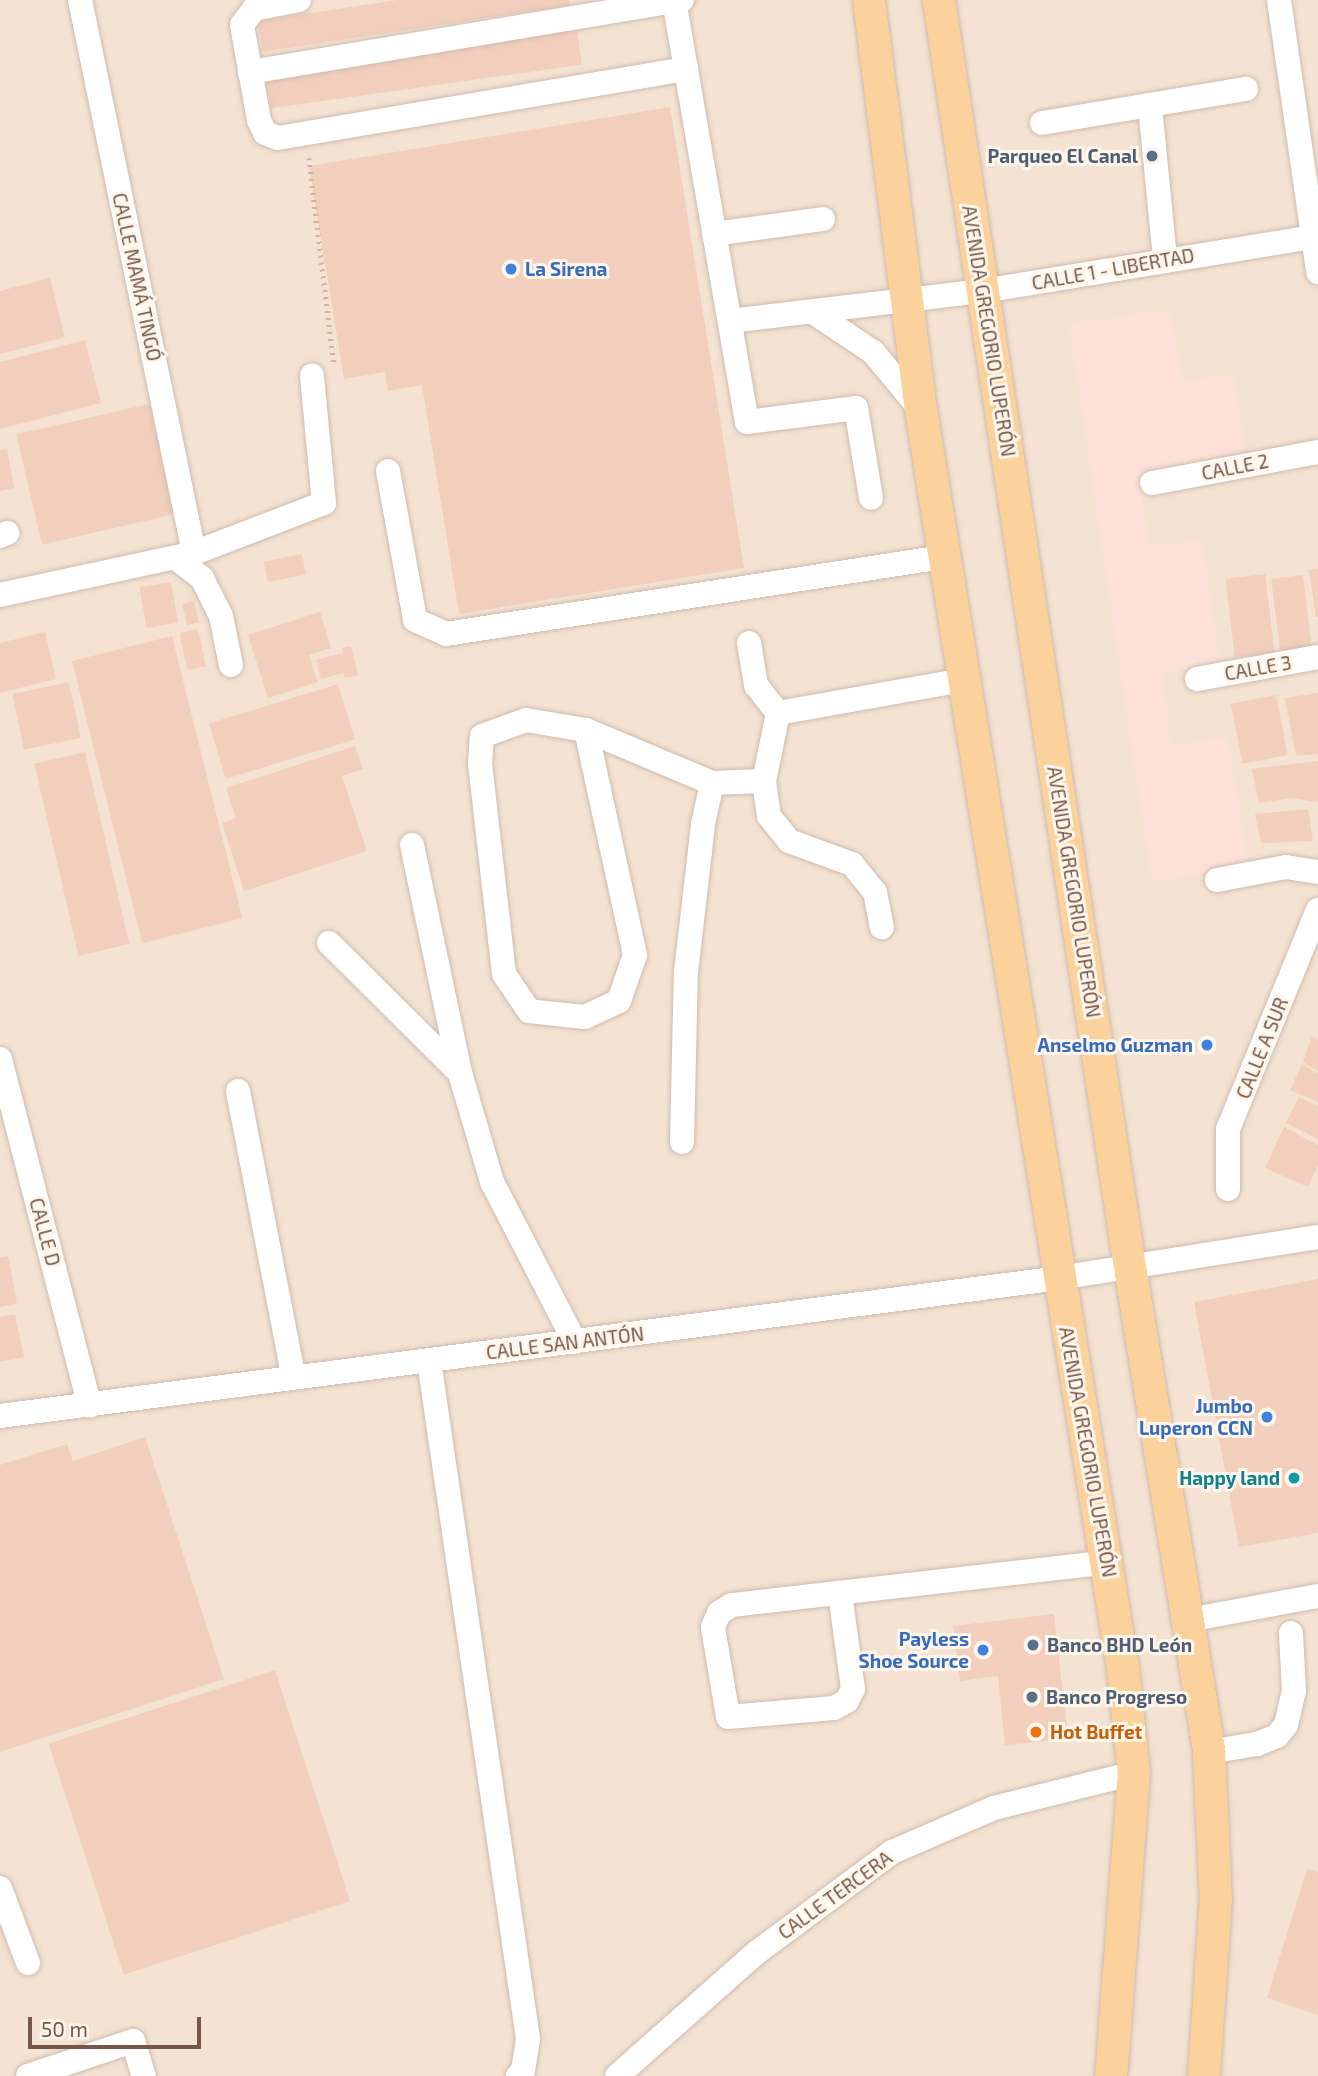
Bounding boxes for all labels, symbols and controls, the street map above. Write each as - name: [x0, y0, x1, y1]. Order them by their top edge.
- place label: Parqueo El Canal: [987, 145, 1138, 167]
- marker: Parqueo El Canal: [1144, 148, 1160, 164]
- street label: CALLE MAMÁ TINGÓ: [108, 190, 166, 364]
- street label: AVENIDA GREGORIO LUPERÓN: [958, 203, 1020, 459]
- street label: CALLE 1 - LIBERTAD: [1030, 243, 1196, 295]
- place label: La Sirena: [525, 258, 607, 280]
- marker: La Sirena: [503, 261, 519, 277]
- street label: CALLE 2: [1200, 449, 1270, 485]
- street label: CALLE 3: [1223, 651, 1293, 685]
- street label: AVENIDA GREGORIO LUPERÓN: [1043, 764, 1105, 1020]
- street label: CALLE A SUR: [1231, 994, 1293, 1102]
- place label: Anselmo Guzman: [1038, 1034, 1193, 1056]
- marker: Anselmo Guzman: [1199, 1037, 1215, 1053]
- street label: CALLE D: [25, 1195, 65, 1269]
- street label: CALLE SAN ANTÓN: [485, 1322, 645, 1364]
- street label: AVENIDA GREGORIO LUPERÓN: [1055, 1325, 1121, 1579]
- place label: Jumbo Luperon CCN: [1139, 1395, 1253, 1439]
- marker: Jumbo Luperon CCN: [1259, 1409, 1275, 1425]
- place label: Happy land: [1179, 1467, 1280, 1489]
- marker: Happy land: [1286, 1470, 1302, 1486]
- place label: Payless Shoe Source: [859, 1628, 969, 1672]
- place label: Banco BHD León: [1047, 1634, 1192, 1656]
- marker: Banco BHD León: [1025, 1637, 1041, 1653]
- marker: Payless Shoe Source: [975, 1642, 991, 1658]
- place label: Banco Progreso: [1046, 1686, 1187, 1708]
- marker: Banco Progreso: [1024, 1689, 1040, 1705]
- place label: Hot Buffet: [1050, 1721, 1142, 1743]
- marker: Hot Buffet: [1028, 1724, 1044, 1740]
- street label: CALLE TERCERA: [773, 1846, 897, 1944]
- scale bar: [32, 2002, 205, 2046]
- text: 50 m: [41, 2016, 88, 2041]

